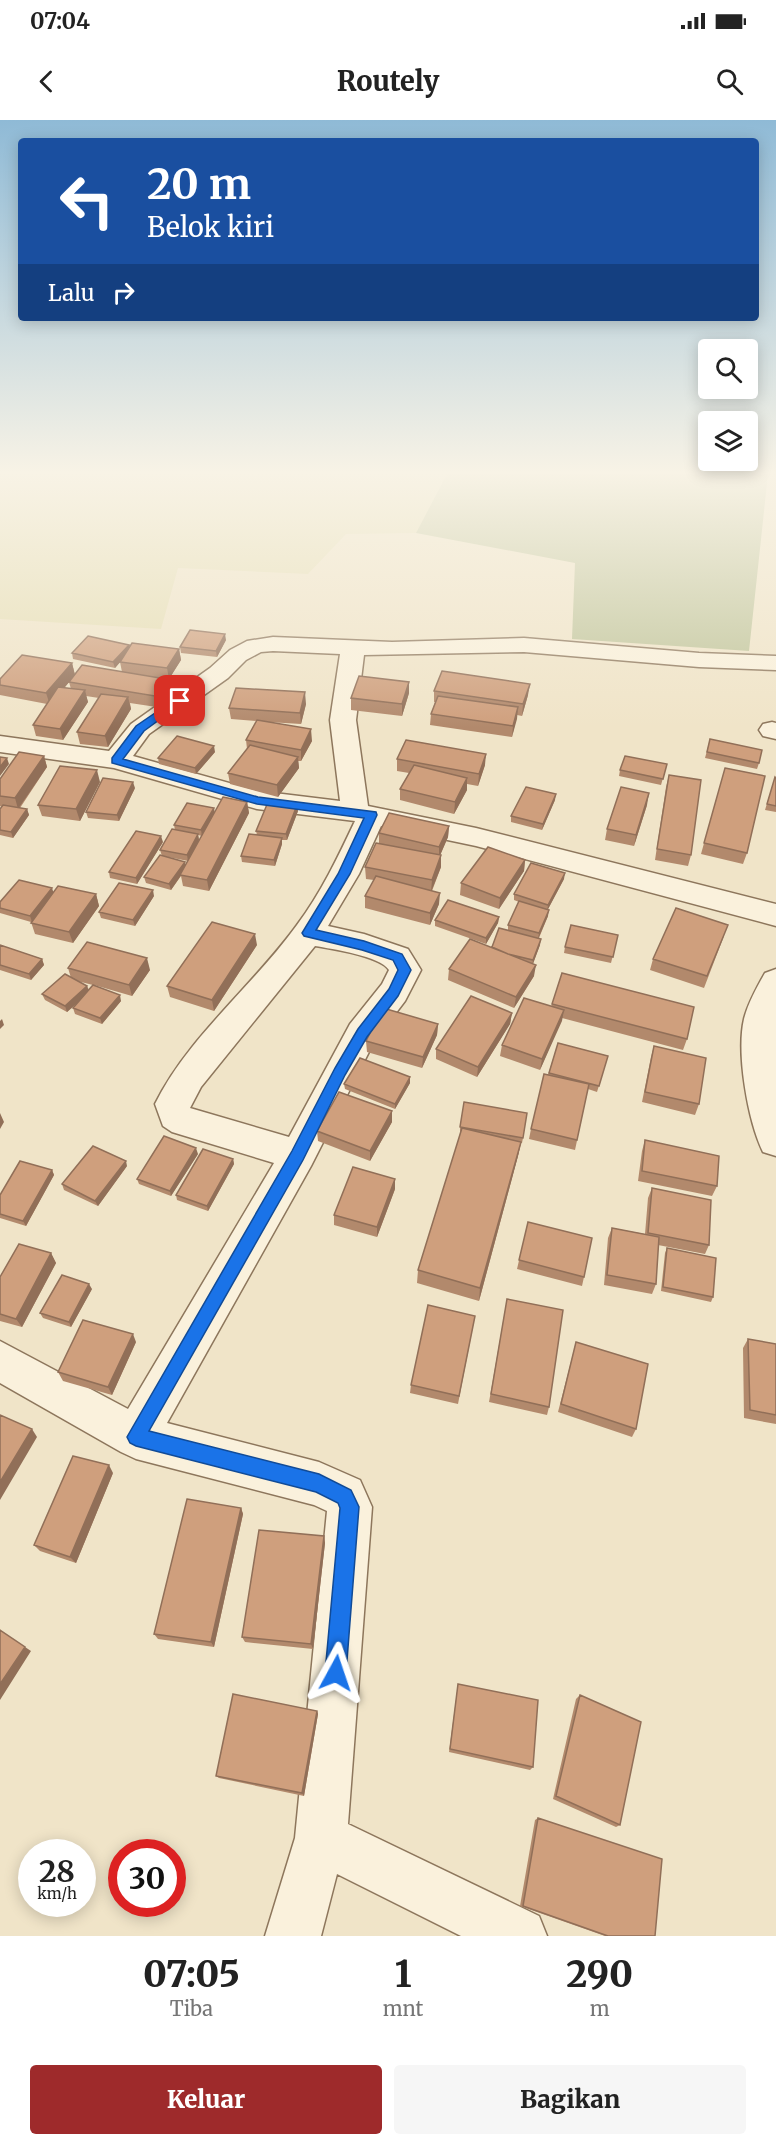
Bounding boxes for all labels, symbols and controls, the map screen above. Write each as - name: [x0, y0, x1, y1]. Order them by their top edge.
- text: 07:04: [30, 7, 90, 35]
- text: Routely: [337, 64, 439, 98]
- icon: back: [30, 65, 63, 98]
- icon: search: [713, 65, 746, 98]
- text: 20 m: [147, 158, 251, 210]
- icon: left: [48, 162, 126, 240]
- text: Belok kiri: [147, 210, 274, 244]
- icon: right: [107, 276, 140, 309]
- text: Lalu: [48, 279, 95, 307]
- map controls: [698, 339, 758, 471]
- button: search: [698, 339, 758, 399]
- button: layers: [698, 411, 758, 471]
- pin: [154, 675, 205, 726]
- icon: arrive: [163, 684, 196, 717]
- position arrow: [304, 1641, 368, 1705]
- speed limit sign: 30: [108, 1839, 186, 1917]
- text: 28: [39, 1852, 75, 1890]
- text: km/h: [37, 1884, 77, 1903]
- text: 07:05: [143, 1952, 240, 1997]
- text: 1: [395, 1952, 411, 1997]
- text: 290: [566, 1952, 633, 1997]
- text: Tiba: [170, 1996, 213, 2021]
- text: mnt: [383, 1996, 423, 2021]
- text: m: [590, 1996, 610, 2021]
- button: Keluar: [30, 2065, 382, 2134]
- button: Bagikan: [394, 2065, 746, 2134]

